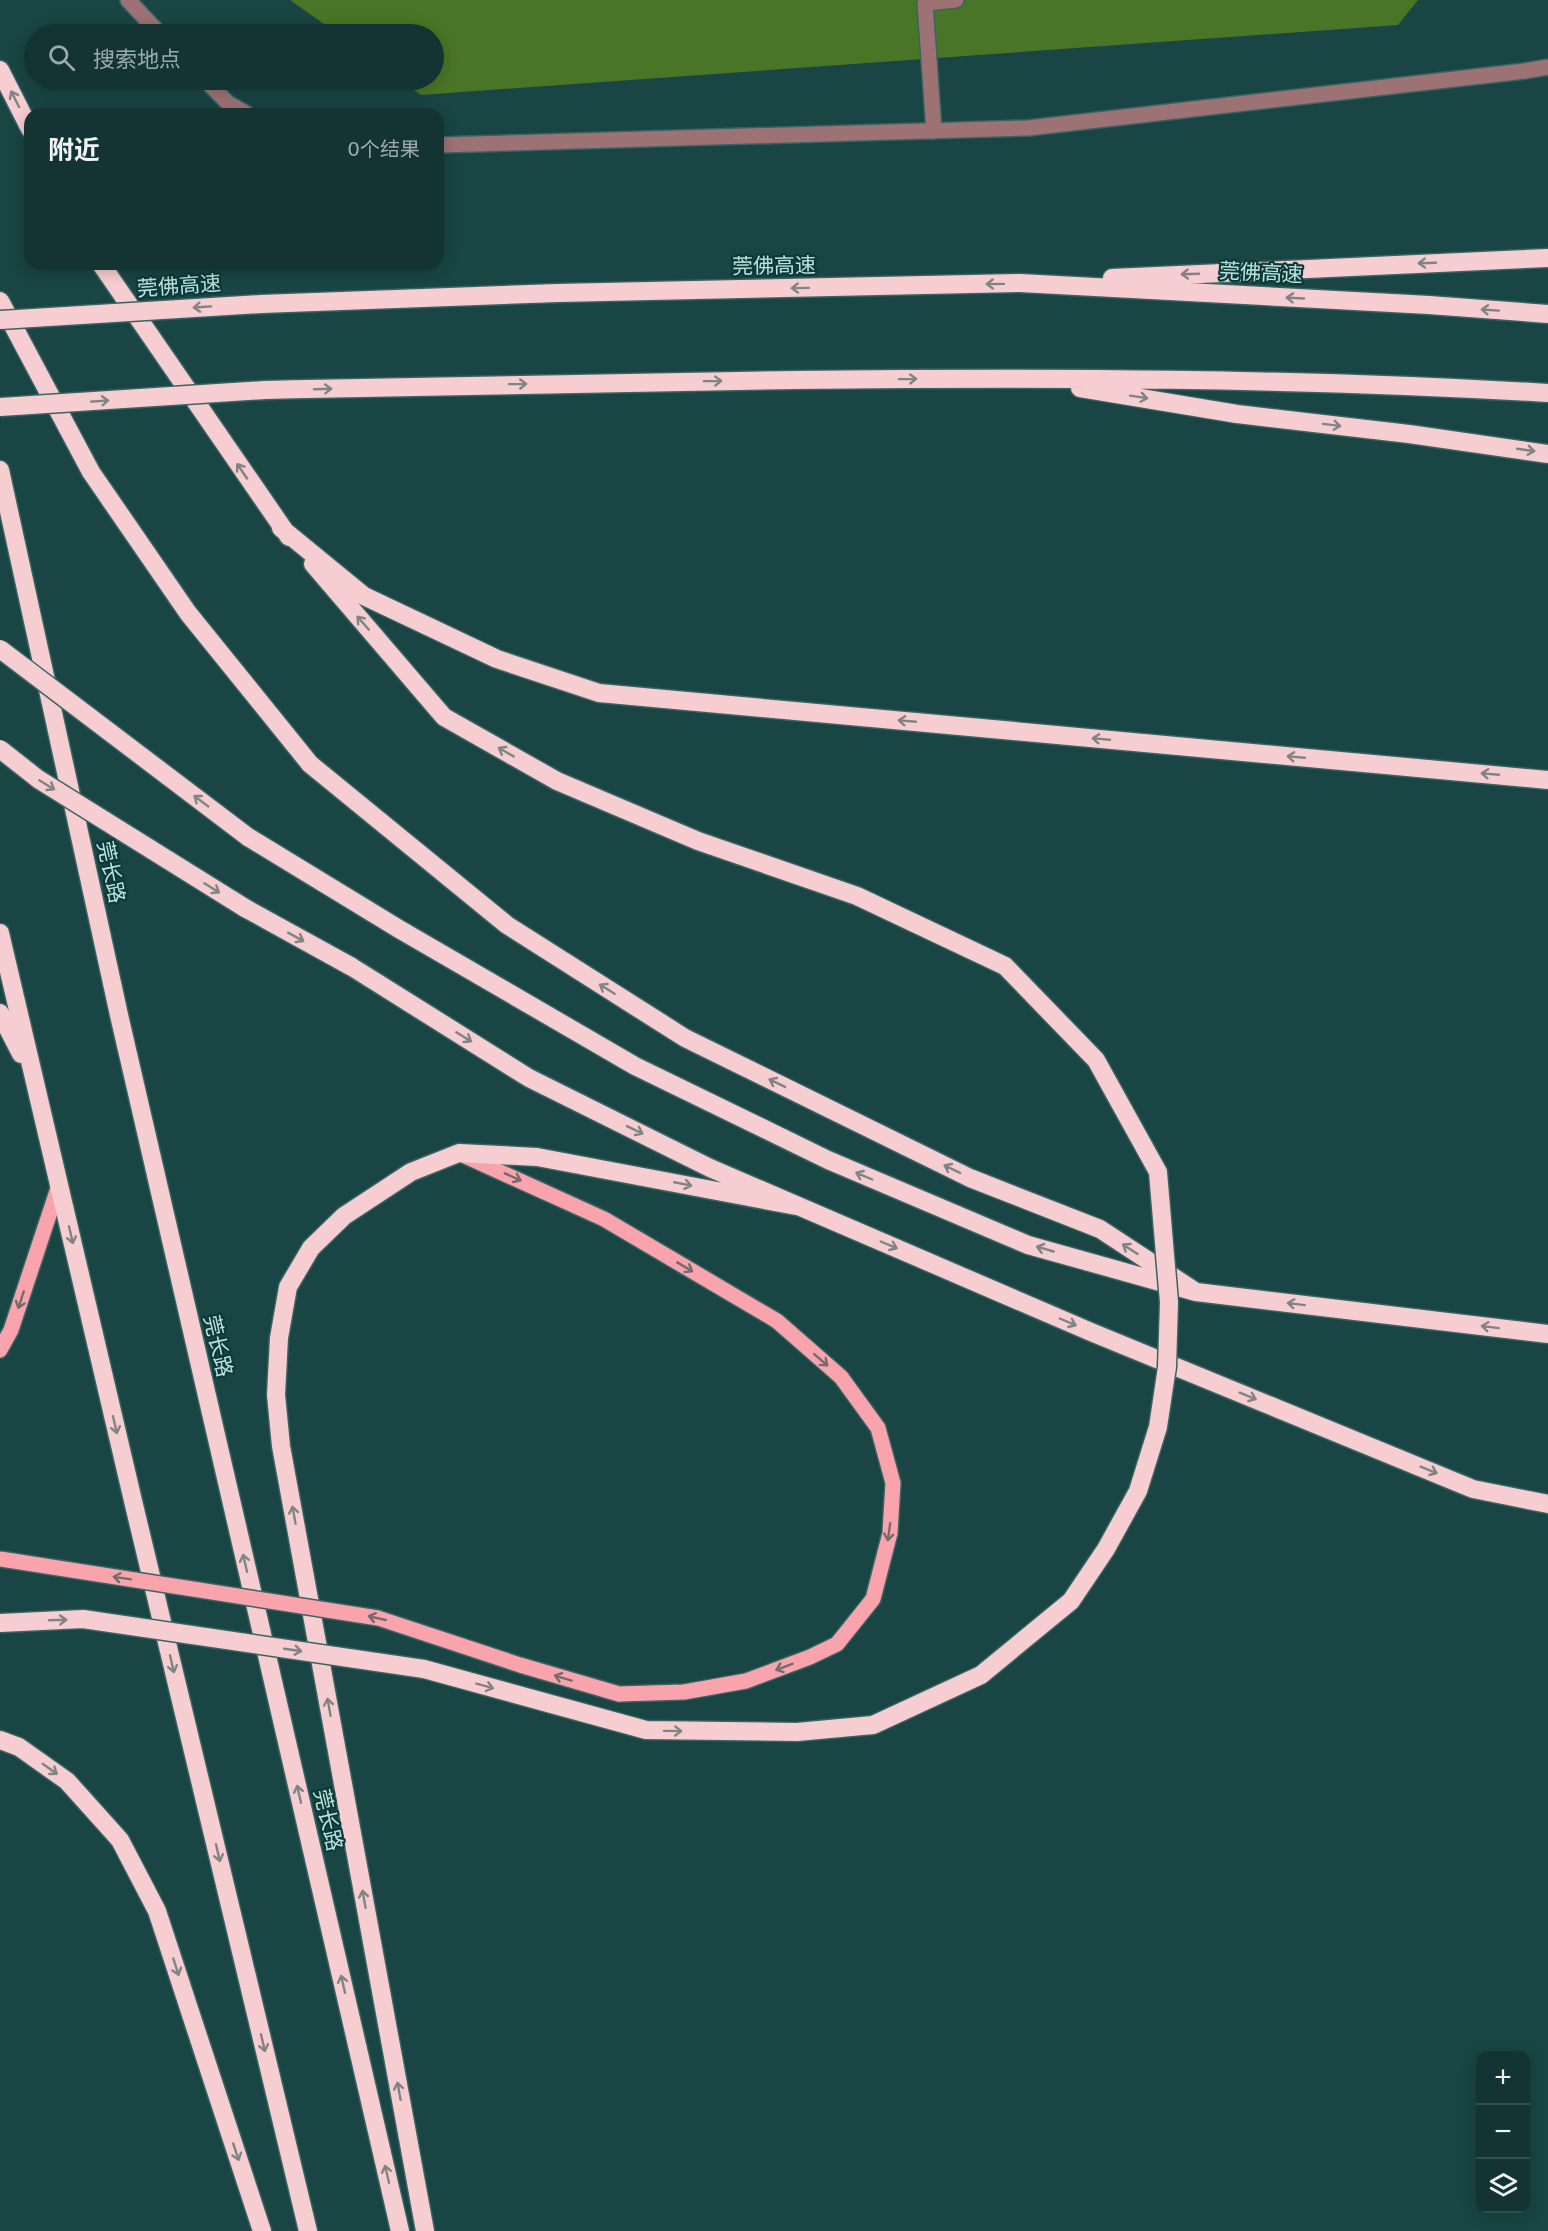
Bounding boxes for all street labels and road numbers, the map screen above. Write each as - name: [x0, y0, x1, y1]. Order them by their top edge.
- street label: 莞佛高速: [732, 253, 816, 279]
- street label: 莞佛高速: [1218, 259, 1304, 287]
- street label: 莞佛高速: [136, 271, 222, 301]
- street label: 莞长路: [93, 839, 129, 905]
- street label: 莞长路: [199, 1313, 237, 1379]
- street label: 莞长路: [309, 1787, 347, 1853]

